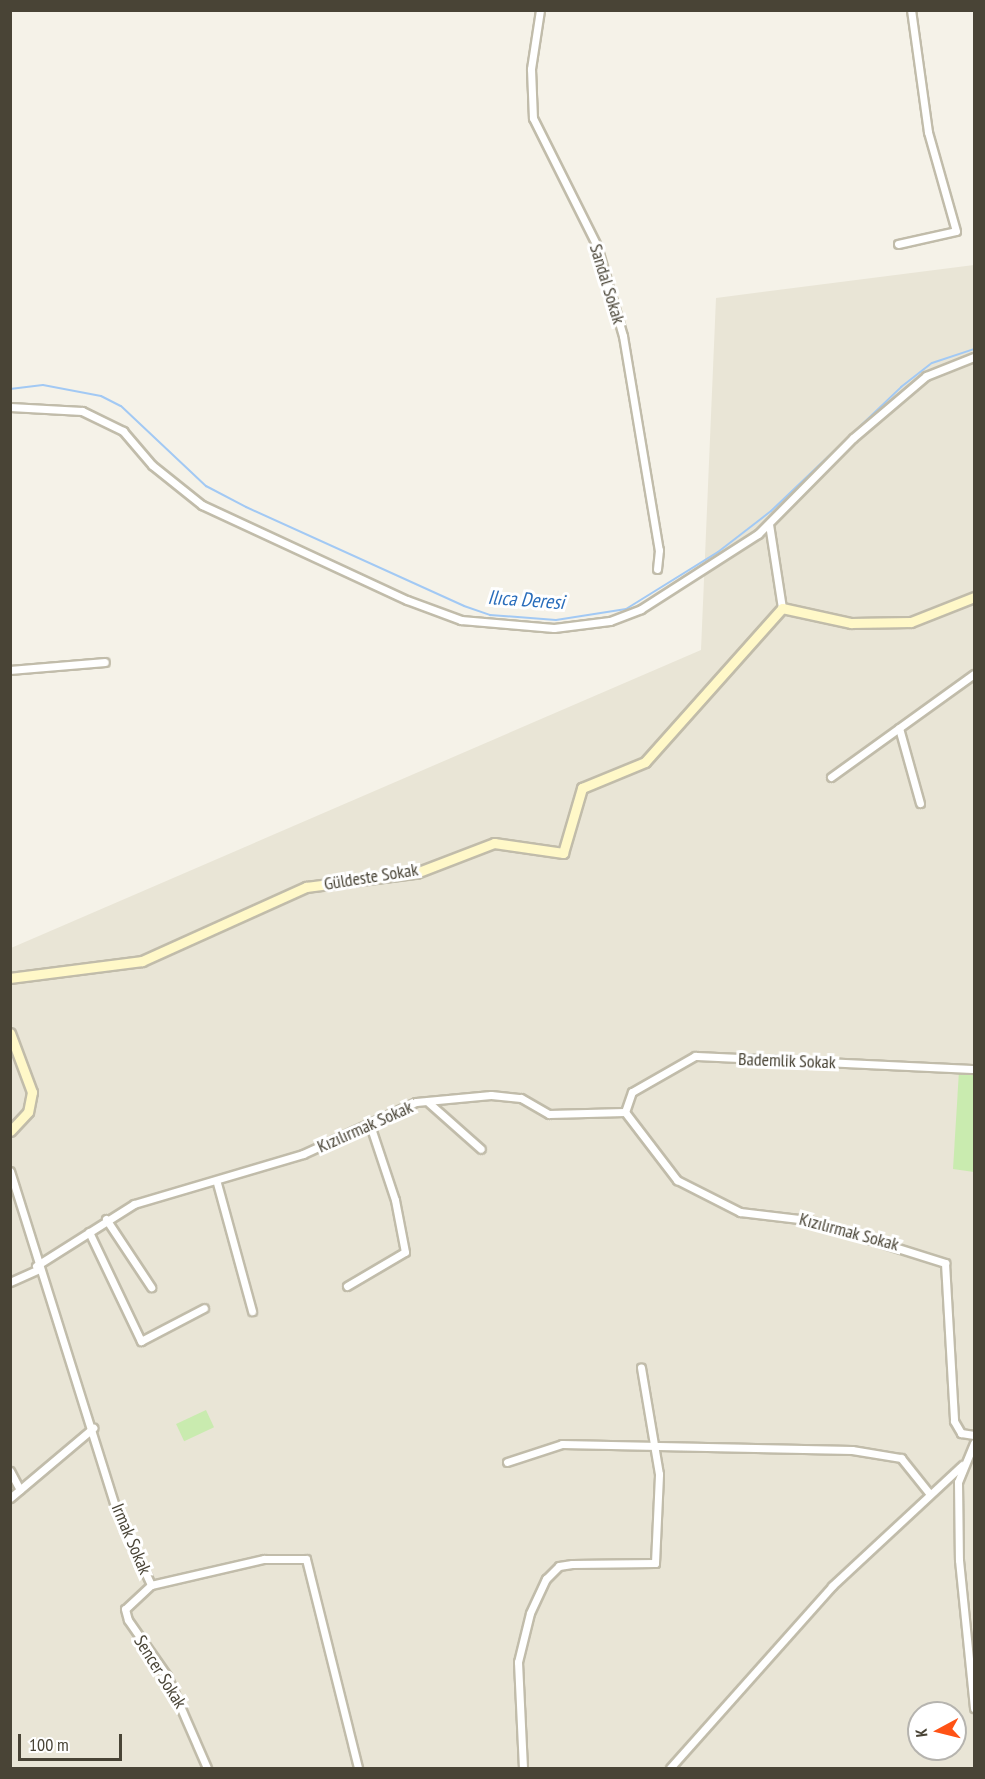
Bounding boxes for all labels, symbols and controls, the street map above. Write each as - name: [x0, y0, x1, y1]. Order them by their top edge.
- street label: Sandal Sokak: [585, 241, 629, 327]
- water label: Ilıca Deresi: [487, 585, 565, 615]
- street label: Güldeste Sokak: [322, 859, 420, 895]
- street label: Bademlik Sokak: [738, 1048, 836, 1074]
- street label: Kızılırmak Sokak: [314, 1096, 416, 1158]
- street label: Kızılırmak Sokak: [797, 1208, 901, 1256]
- street label: Irmak Sokak: [106, 1500, 156, 1578]
- street label: Sencer Sokak: [129, 1632, 191, 1712]
- north arrow: [907, 1701, 967, 1761]
- scale bar: [21, 1722, 124, 1760]
- text: K: [911, 1728, 932, 1738]
- text: 100 m: [29, 1733, 69, 1756]

